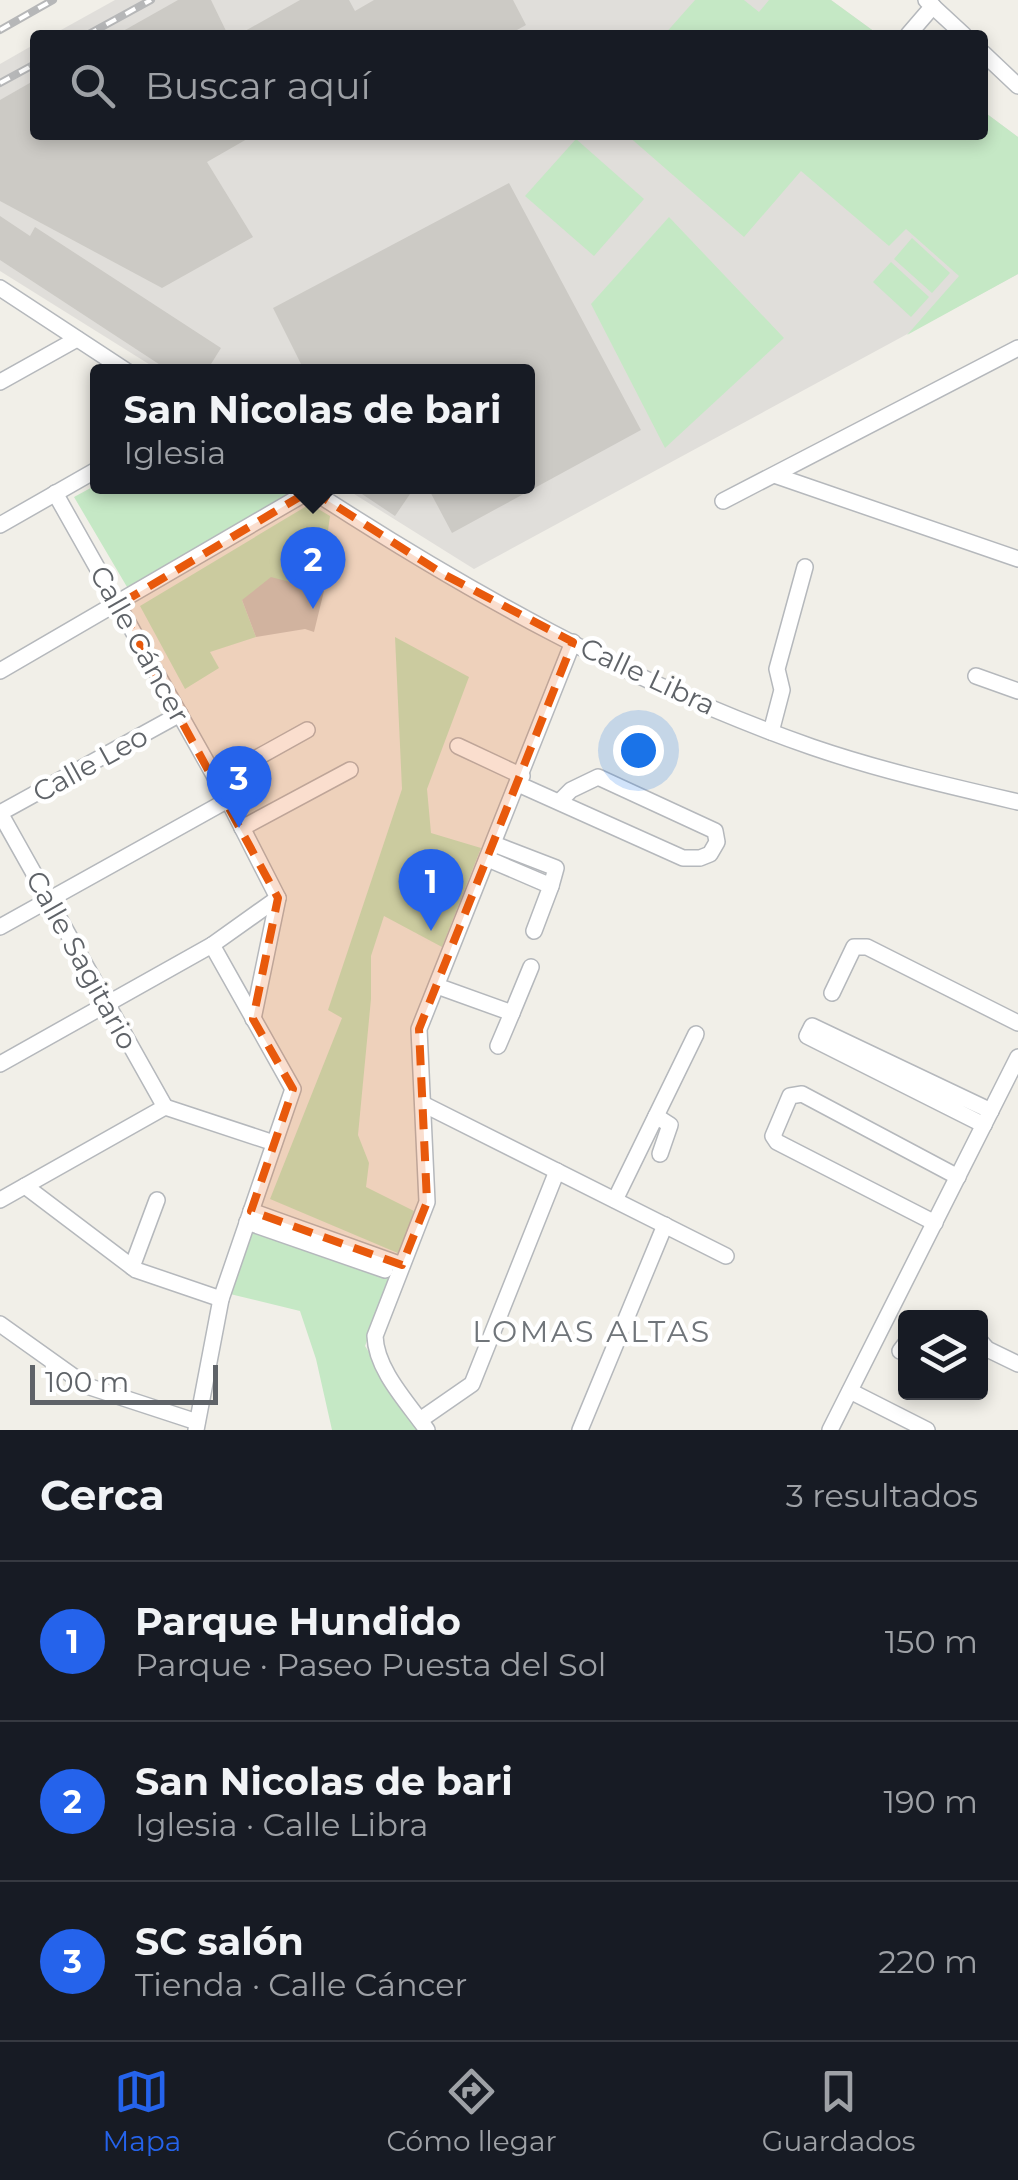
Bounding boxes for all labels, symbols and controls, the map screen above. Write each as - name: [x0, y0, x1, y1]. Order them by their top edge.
- search box: [30, 30, 988, 140]
- icon: search: [65, 58, 120, 113]
- text: Buscar aquí: [145, 62, 371, 109]
- popup: [90, 364, 535, 494]
- text: San Nicolas de bari: [124, 386, 501, 433]
- text: Iglesia: [124, 433, 226, 472]
- pin: 2: [280, 526, 346, 609]
- street label: Calle Cáncer: [83, 560, 197, 728]
- street label: Calle Libra: [575, 630, 721, 722]
- street label: Calle Leo: [27, 719, 153, 809]
- your location: [613, 725, 664, 776]
- pin: 3: [206, 746, 272, 828]
- pin: 1: [398, 848, 464, 931]
- street label: Calle Sagitario: [19, 865, 145, 1055]
- map controls: [898, 1310, 988, 1400]
- button: layers: [898, 1310, 988, 1400]
- district label: LOMAS ALTAS: [472, 1313, 712, 1350]
- scale bar: [30, 1360, 218, 1404]
- text: 100 m: [45, 1365, 129, 1399]
- text: Cerca: [40, 1469, 165, 1521]
- text: 3 resultados: [786, 1476, 978, 1515]
- text: Parque Hundido: [135, 1598, 461, 1645]
- text: 1: [66, 1622, 79, 1661]
- text: 150 m: [885, 1622, 978, 1661]
- text: Parque · Paseo Puesta del Sol: [135, 1645, 606, 1684]
- text: San Nicolas de bari: [135, 1758, 513, 1805]
- text: 2: [63, 1782, 82, 1821]
- text: 190 m: [883, 1782, 978, 1821]
- text: Iglesia · Calle Libra: [135, 1805, 428, 1844]
- text: SC salón: [135, 1918, 304, 1965]
- text: 3: [63, 1942, 82, 1981]
- text: 220 m: [878, 1942, 978, 1981]
- text: Tienda · Calle Cáncer: [135, 1965, 467, 2004]
- tab: Mapa: [103, 2064, 181, 2158]
- tab: Cómo llegar: [386, 2064, 557, 2158]
- tab: Guardados: [762, 2064, 915, 2158]

